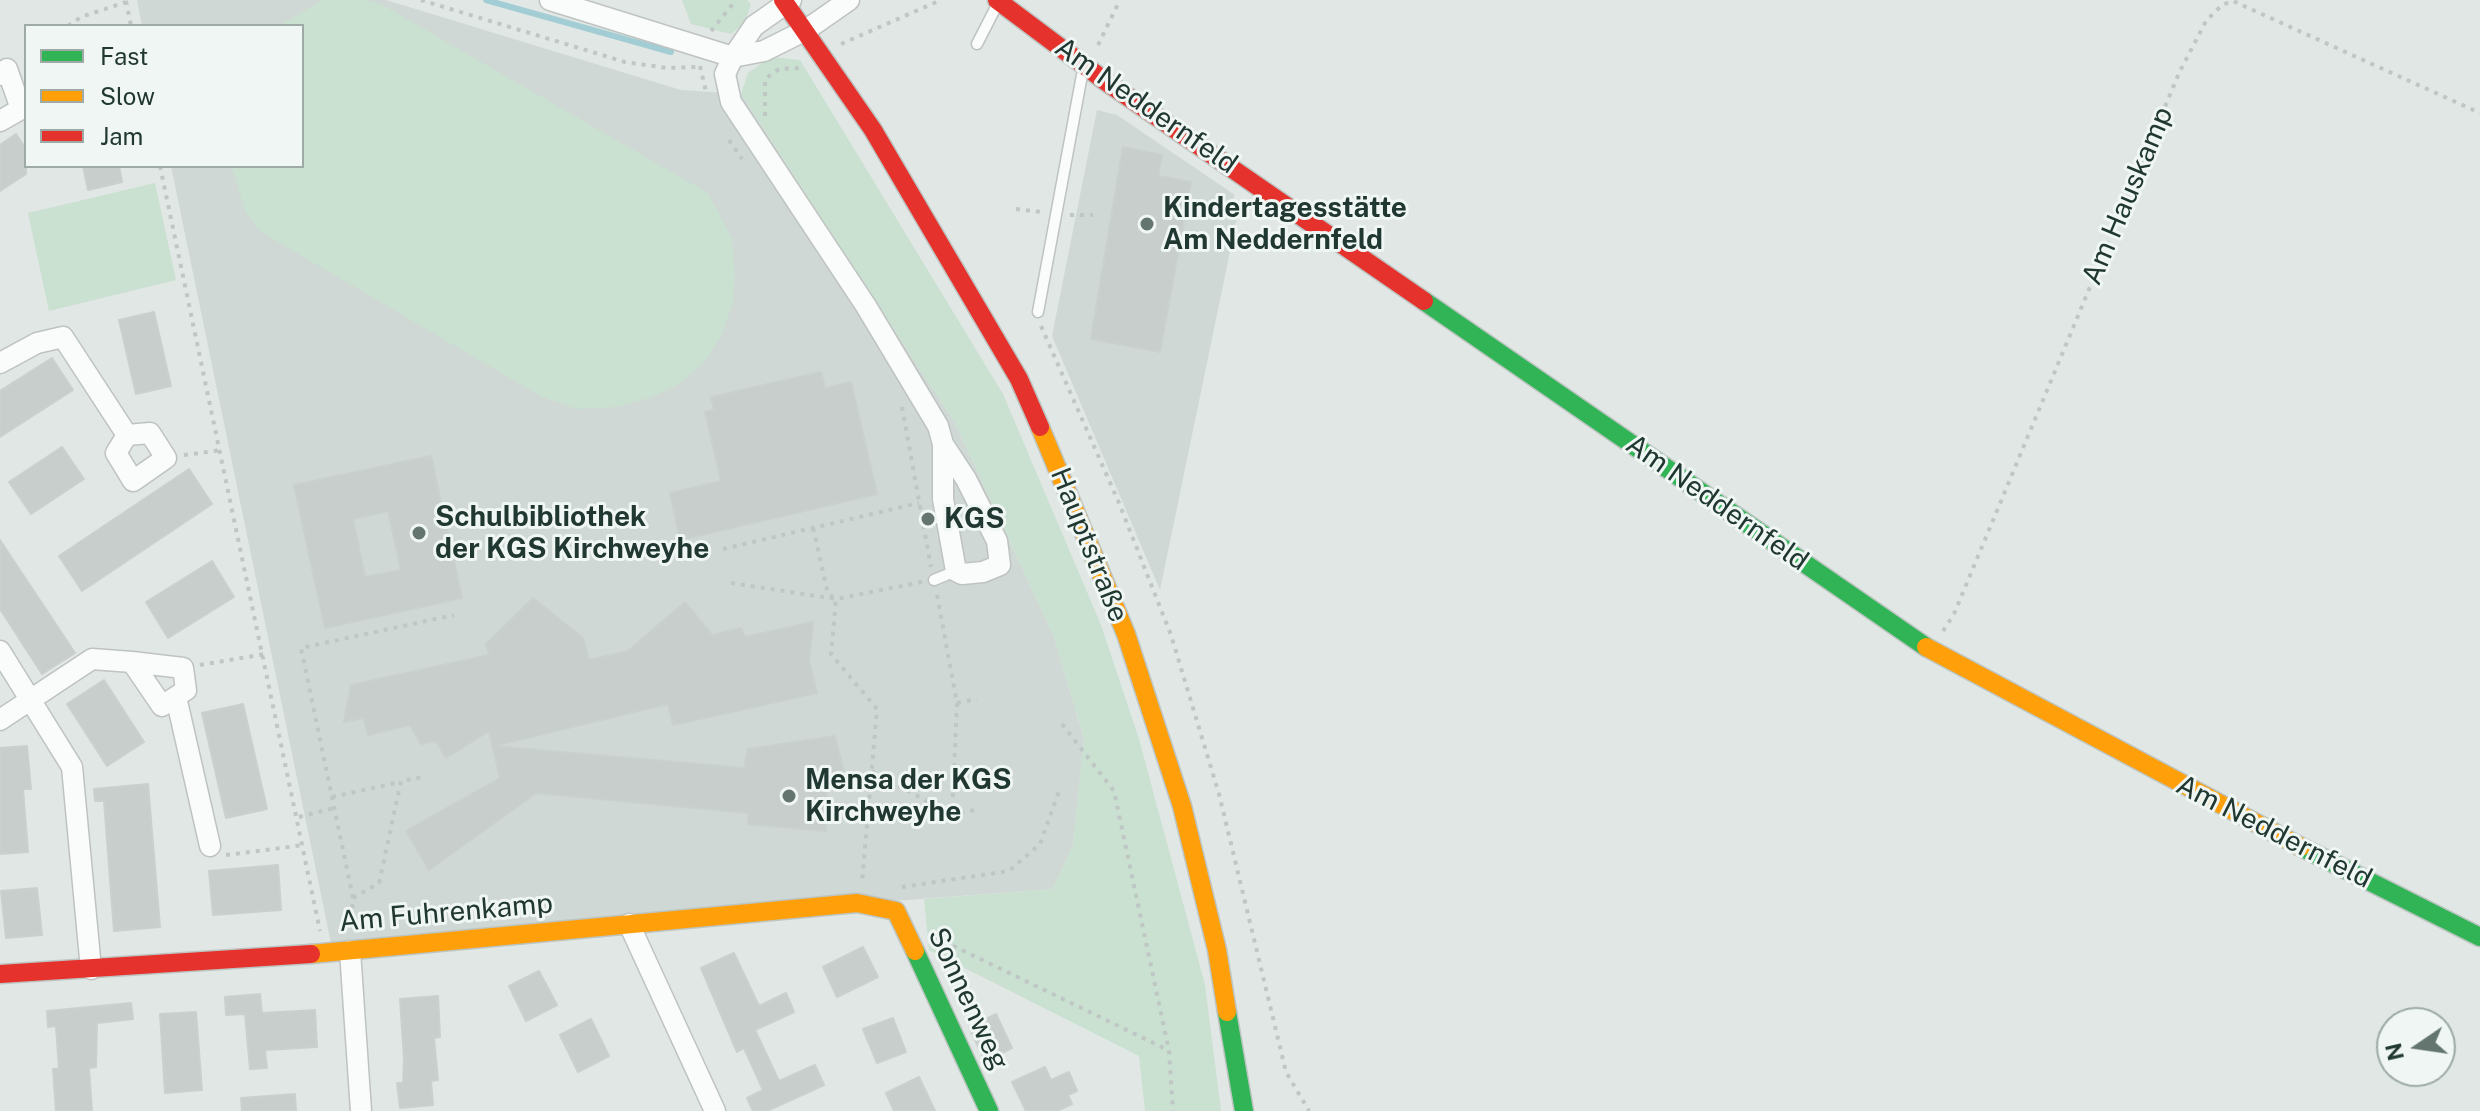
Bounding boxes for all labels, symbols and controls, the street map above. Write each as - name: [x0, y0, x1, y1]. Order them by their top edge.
- legend: [24, 24, 304, 168]
- street label: Am Neddernfeld: [1048, 31, 1244, 181]
- text: Fast: [100, 42, 148, 70]
- text: Slow: [100, 82, 155, 110]
- street label: Am Hauskamp: [2075, 102, 2181, 290]
- text: Jam: [100, 122, 143, 150]
- place label: Kindertagesstätte Am Neddernfeld: [1163, 191, 1407, 257]
- marker: Kindertagesstätte Am Neddernfeld: [1138, 215, 1156, 233]
- street label: Am Neddernfeld: [1619, 428, 1815, 578]
- street label: Hauptstraße: [1043, 463, 1135, 627]
- place label: Schulbibliothek der KGS Kirchweyhe: [435, 500, 709, 566]
- place label: KGS: [944, 502, 1005, 536]
- marker: KGS: [919, 510, 937, 528]
- marker: Schulbibliothek der KGS Kirchweyhe: [410, 524, 428, 542]
- place label: Mensa der KGS Kirchweyhe: [805, 763, 1012, 829]
- street label: Am Neddernfeld: [2171, 768, 2377, 896]
- marker: Mensa der KGS Kirchweyhe: [780, 787, 798, 805]
- street label: Am Fuhrenkamp: [338, 887, 554, 939]
- street label: Sonnenweg: [920, 922, 1016, 1076]
- north arrow: [2376, 1007, 2456, 1087]
- text: N: [2380, 1041, 2409, 1063]

